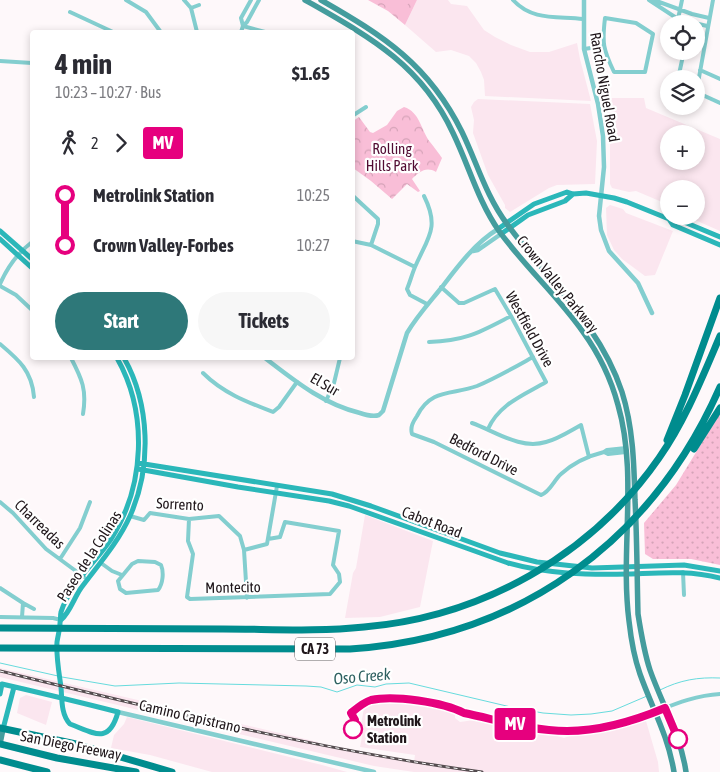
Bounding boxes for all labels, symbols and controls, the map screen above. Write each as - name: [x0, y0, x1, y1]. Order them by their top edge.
- map controls: [660, 15, 705, 225]
- button: locate: [660, 15, 705, 60]
- street label: Rancho Niguel Road: [587, 31, 623, 143]
- text: 4 min: [55, 48, 112, 80]
- text: $1.65: [292, 62, 330, 84]
- button: layers: [660, 70, 705, 115]
- text: 10:23 – 10:27 · Bus: [55, 83, 161, 101]
- button: +: [660, 125, 705, 170]
- icon: walk: [55, 129, 83, 157]
- icon: forward: [107, 129, 135, 157]
- text: MV: [153, 132, 173, 153]
- text: 2: [91, 134, 99, 152]
- park label: Rolling Hills Park: [366, 140, 419, 174]
- button: −: [660, 180, 705, 225]
- text: Metrolink Station: [93, 184, 214, 206]
- text: 10:25: [297, 186, 330, 204]
- street label: Crown Valley Parkway: [514, 232, 602, 336]
- text: Crown Valley-Forbes: [93, 234, 234, 256]
- text: 10:27: [297, 236, 330, 254]
- street label: Westfield Drive: [502, 288, 558, 370]
- button: Start: [55, 292, 188, 350]
- button: Tickets: [198, 292, 330, 350]
- street label: El Sur: [308, 369, 343, 399]
- street label: Bedford Drive: [447, 429, 521, 479]
- street label: Sorrento: [156, 494, 204, 514]
- street label: Charreadas: [11, 496, 69, 552]
- street label: Cabot Road: [400, 503, 464, 541]
- street label: Paseo de la Colinas: [53, 507, 125, 605]
- street label: Montecito: [205, 578, 261, 596]
- road number: CA 73: [295, 638, 335, 661]
- water label: Oso Creek: [333, 664, 392, 687]
- street label: Camino Capistrano: [138, 696, 242, 736]
- line badge: MV: [492, 708, 538, 740]
- place label: Metrolink Station: [367, 712, 421, 746]
- text: MV: [505, 713, 525, 734]
- marker: Metrolink Station: [343, 719, 363, 739]
- street label: San Diego Freeway: [19, 727, 123, 763]
- unlabelled marker: [668, 729, 688, 749]

